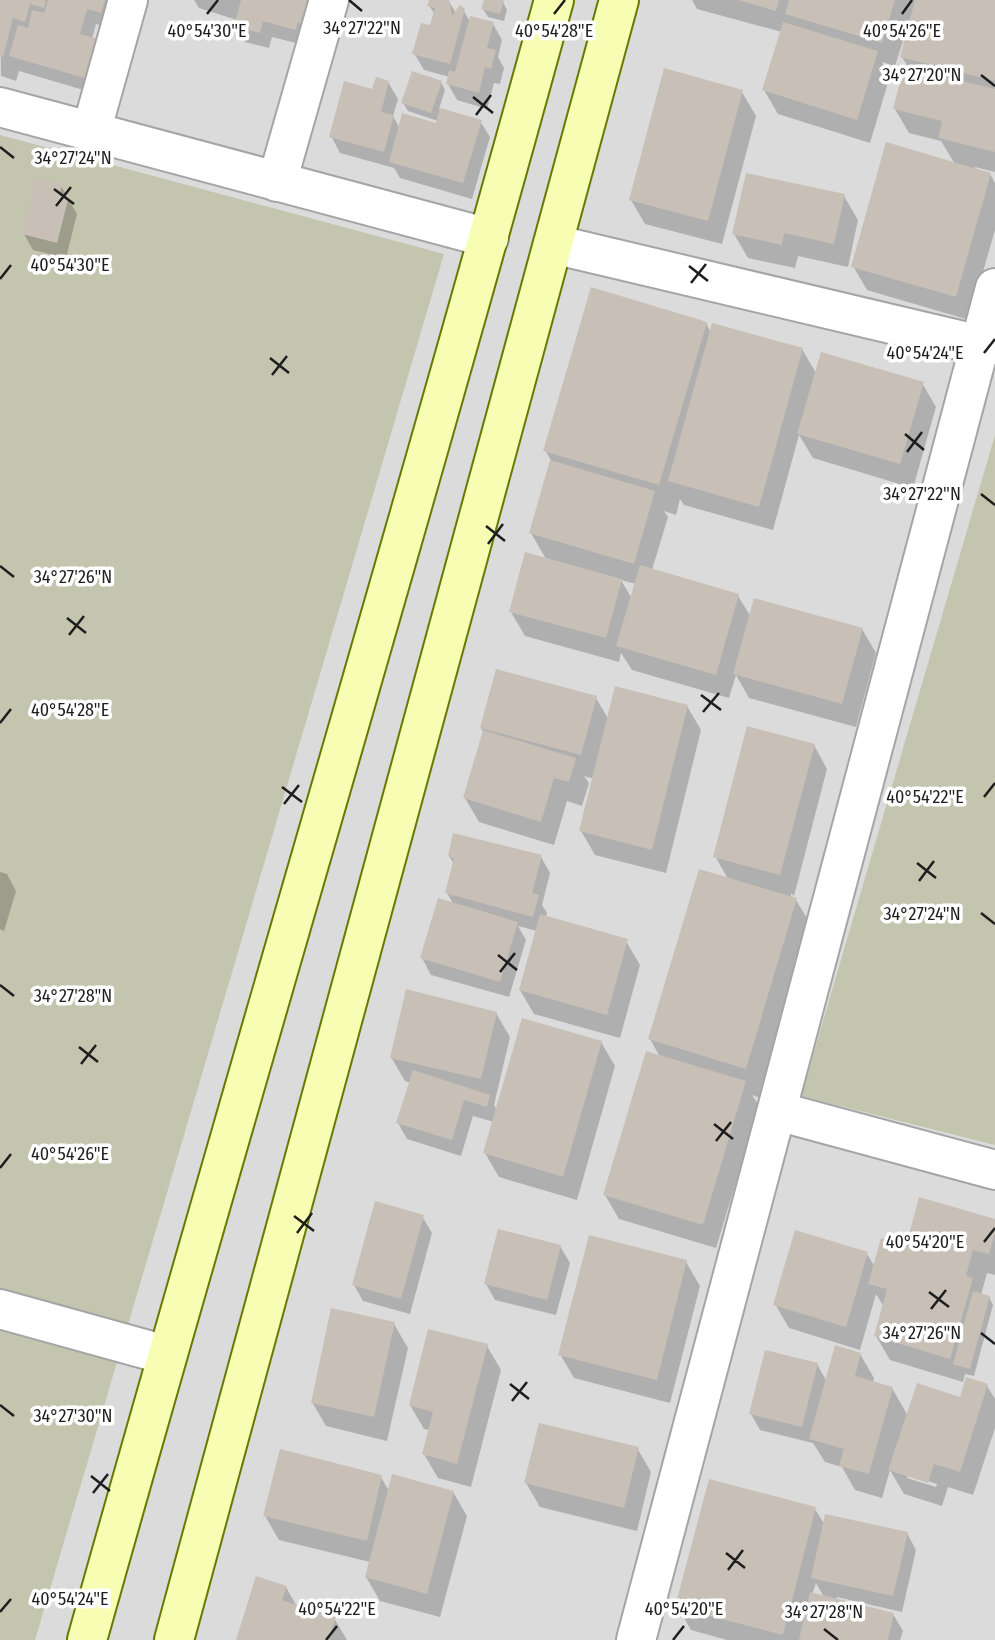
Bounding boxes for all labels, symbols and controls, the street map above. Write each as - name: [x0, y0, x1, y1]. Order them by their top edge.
- text: 34°27'22"N: [323, 17, 401, 39]
- text: 40°54'30"E: [168, 20, 246, 42]
- text: 40°54'28"E: [515, 20, 593, 42]
- text: 40°54'26"E: [863, 20, 941, 42]
- text: 34°27'20"N: [883, 64, 961, 86]
- text: 34°27'24"N: [34, 147, 112, 169]
- text: 40°54'30"E: [31, 254, 109, 276]
- text: 40°54'24"E: [887, 342, 963, 364]
- text: 34°27'22"N: [883, 483, 961, 505]
- text: 34°27'26"N: [34, 566, 112, 588]
- text: 40°54'28"E: [31, 699, 109, 721]
- text: 40°54'22"E: [886, 786, 964, 808]
- text: 34°27'24"N: [883, 903, 961, 925]
- text: 34°27'28"N: [34, 985, 112, 1007]
- text: 40°54'26"E: [31, 1143, 109, 1165]
- text: 40°54'20"E: [886, 1231, 964, 1253]
- text: 34°27'26"N: [883, 1322, 961, 1344]
- text: 34°27'30"N: [33, 1405, 113, 1427]
- text: 40°54'24"E: [32, 1588, 108, 1610]
- text: 40°54'22"E: [298, 1598, 376, 1620]
- text: 40°54'20"E: [645, 1598, 723, 1620]
- text: 34°27'28"N: [785, 1601, 863, 1623]

